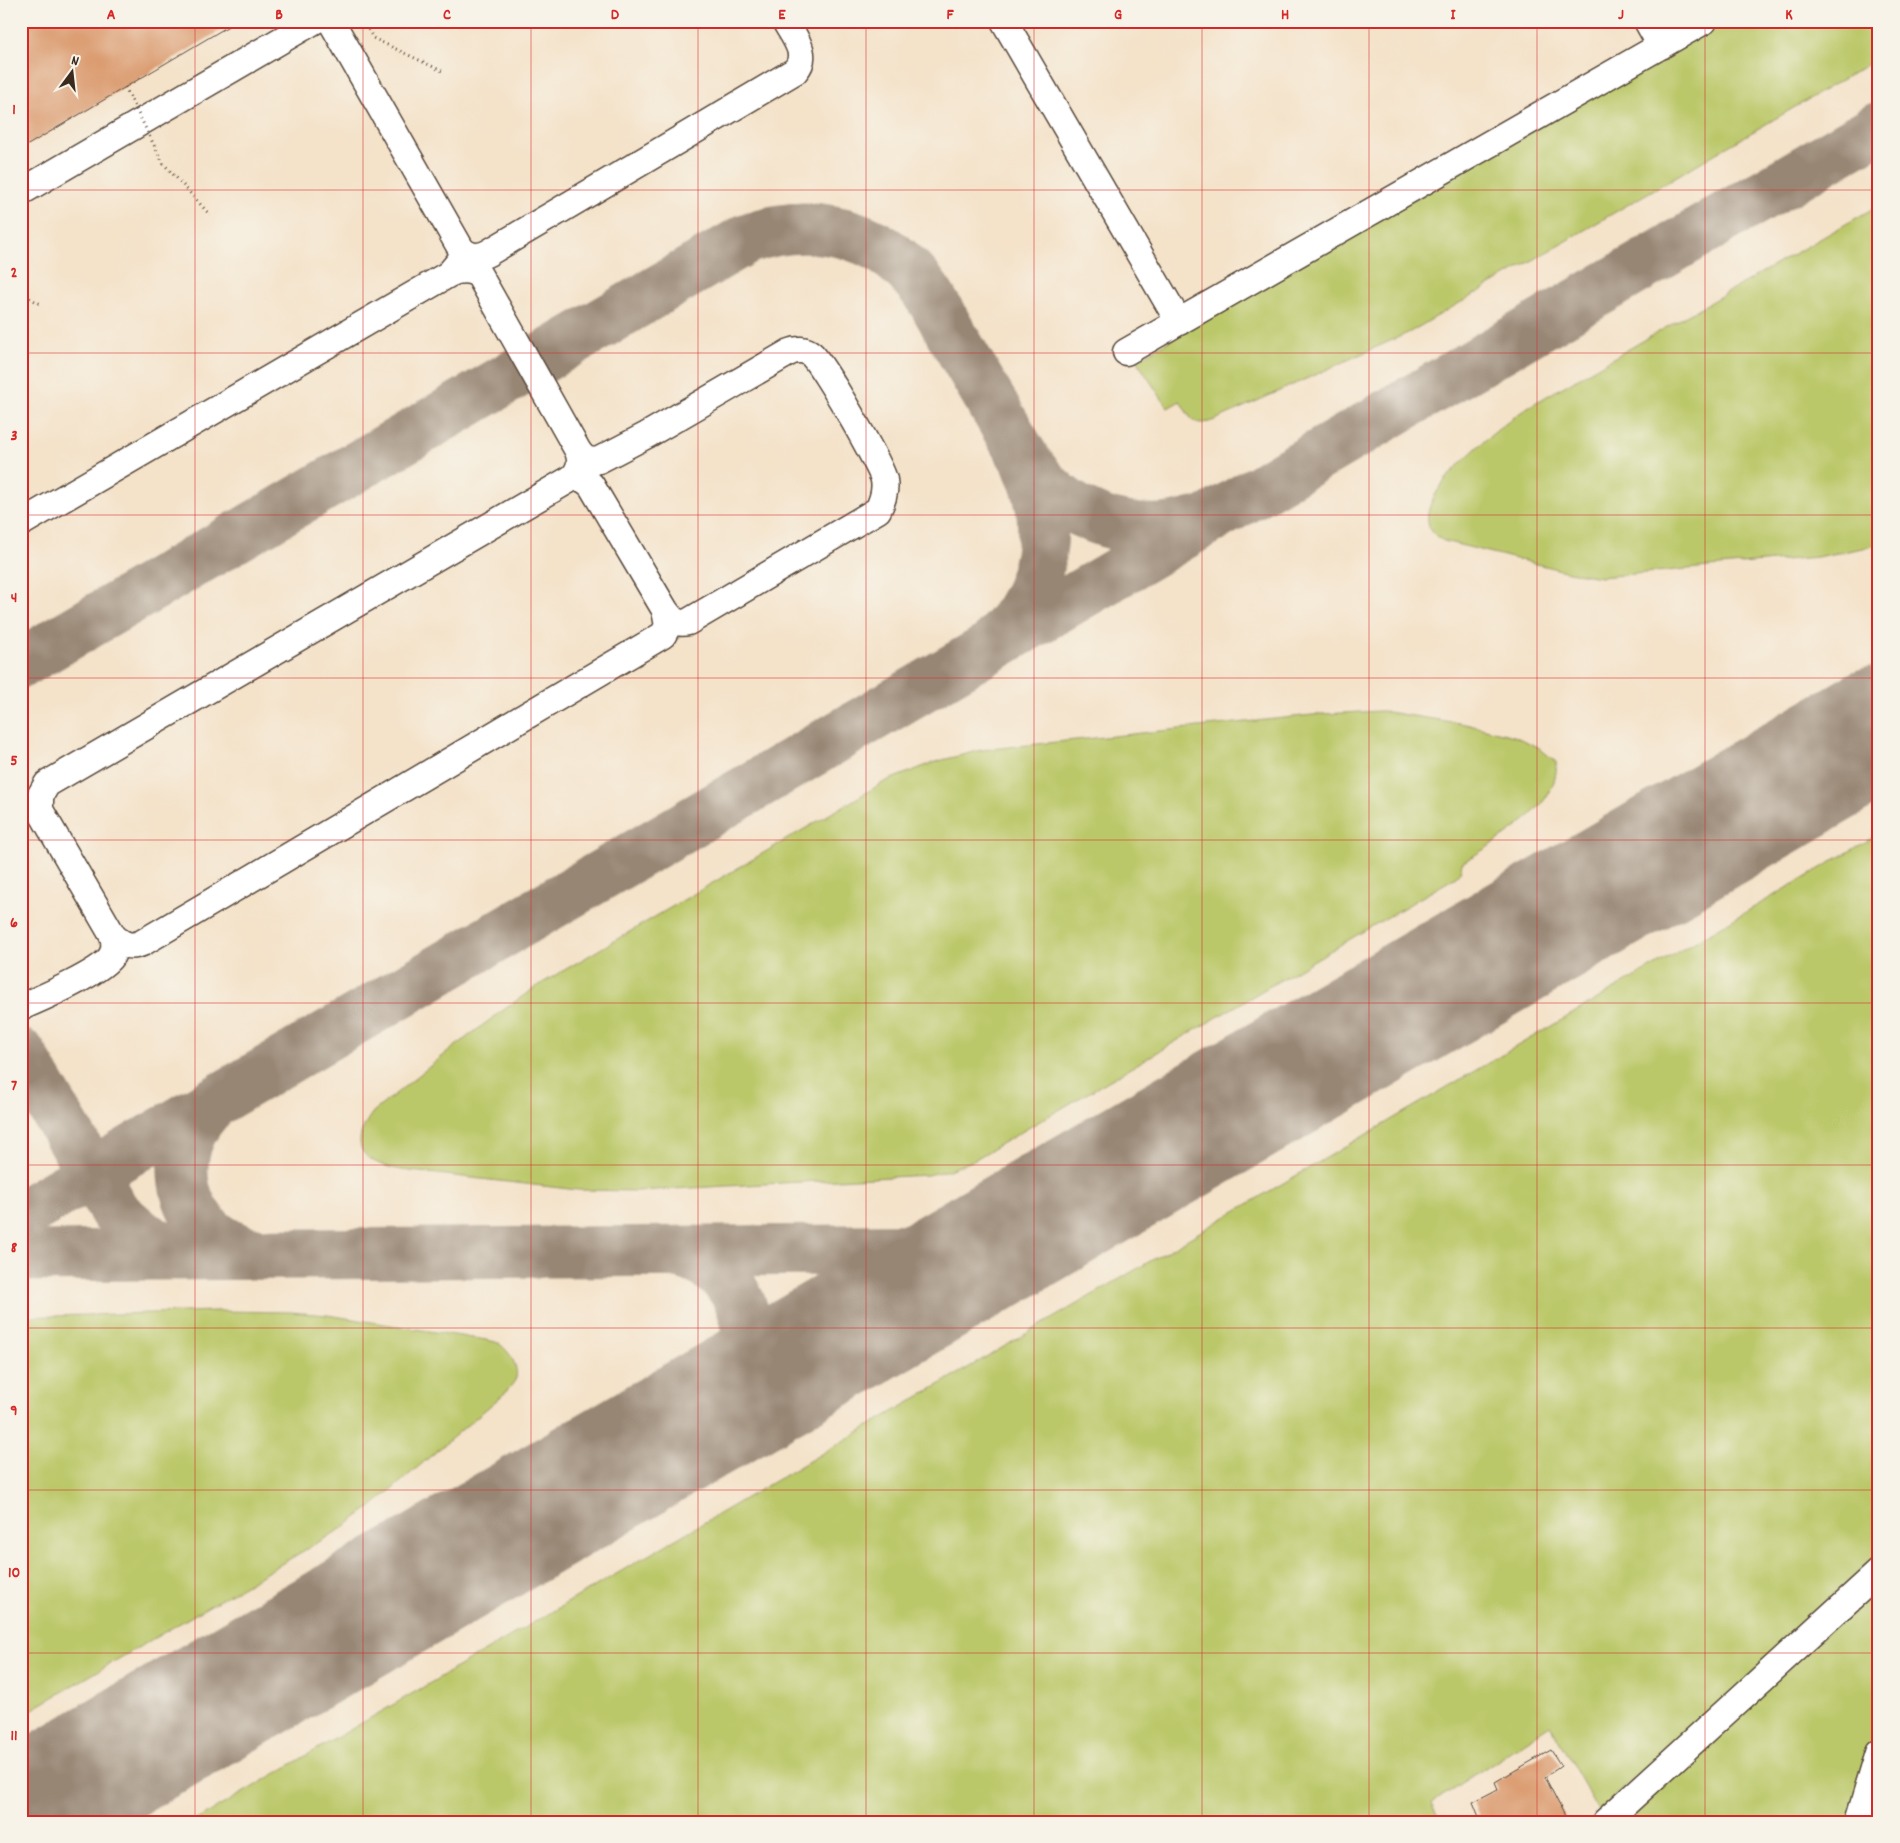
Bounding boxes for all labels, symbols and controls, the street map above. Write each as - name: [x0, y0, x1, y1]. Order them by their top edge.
- text: A: [107, 4, 116, 27]
- text: B: [275, 4, 283, 27]
- text: C: [443, 4, 451, 27]
- text: D: [611, 4, 620, 27]
- text: E: [778, 4, 786, 27]
- text: F: [946, 4, 954, 27]
- text: G: [1114, 4, 1122, 27]
- text: H: [1281, 4, 1289, 27]
- text: I: [1451, 4, 1457, 27]
- text: J: [1618, 4, 1624, 27]
- text: K: [1785, 4, 1793, 27]
- north arrow: [48, 48, 98, 98]
- text: N: [69, 51, 81, 72]
- text: 1: [12, 99, 16, 122]
- text: 2: [11, 262, 18, 285]
- text: 3: [10, 425, 18, 448]
- text: 4: [11, 587, 17, 610]
- text: 5: [10, 750, 18, 773]
- text: 6: [10, 912, 18, 935]
- text: 7: [11, 1075, 17, 1098]
- text: 8: [11, 1237, 18, 1260]
- text: 9: [10, 1400, 18, 1423]
- text: 10: [8, 1562, 20, 1585]
- text: 11: [10, 1725, 18, 1748]

